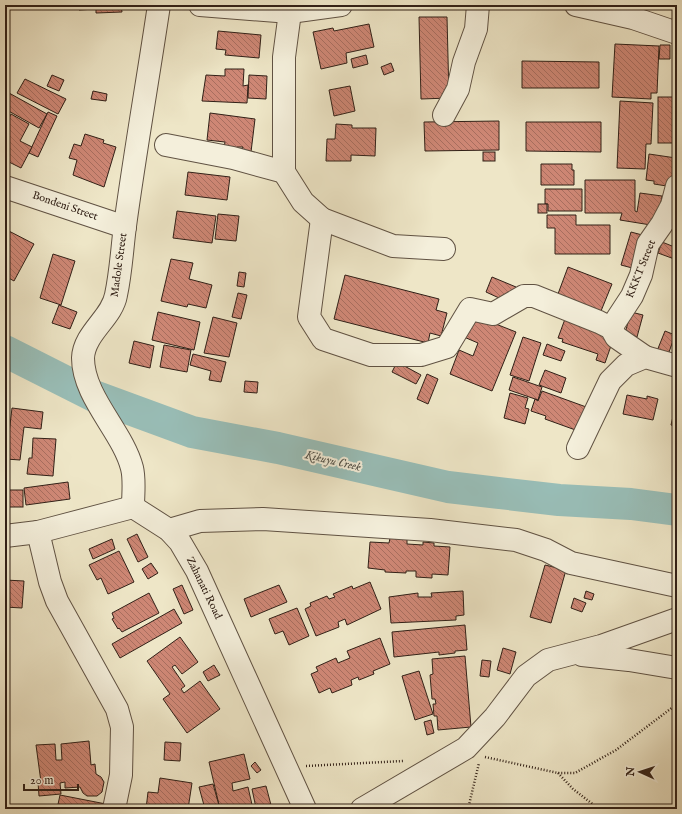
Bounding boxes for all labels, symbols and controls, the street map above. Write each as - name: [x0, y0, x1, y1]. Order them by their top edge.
- street label: Bondeni Street: [30, 188, 100, 224]
- street label: Madole Street: [108, 232, 130, 298]
- street label: KKKT Street: [623, 238, 659, 300]
- water label: Kikuyu Creek: [303, 447, 363, 475]
- street label: Zahanati Road: [183, 555, 225, 622]
- north arrow: [620, 752, 660, 792]
- scale bar: [24, 766, 78, 792]
- text: N: [624, 766, 638, 778]
- text: 20 m: [30, 773, 53, 788]

